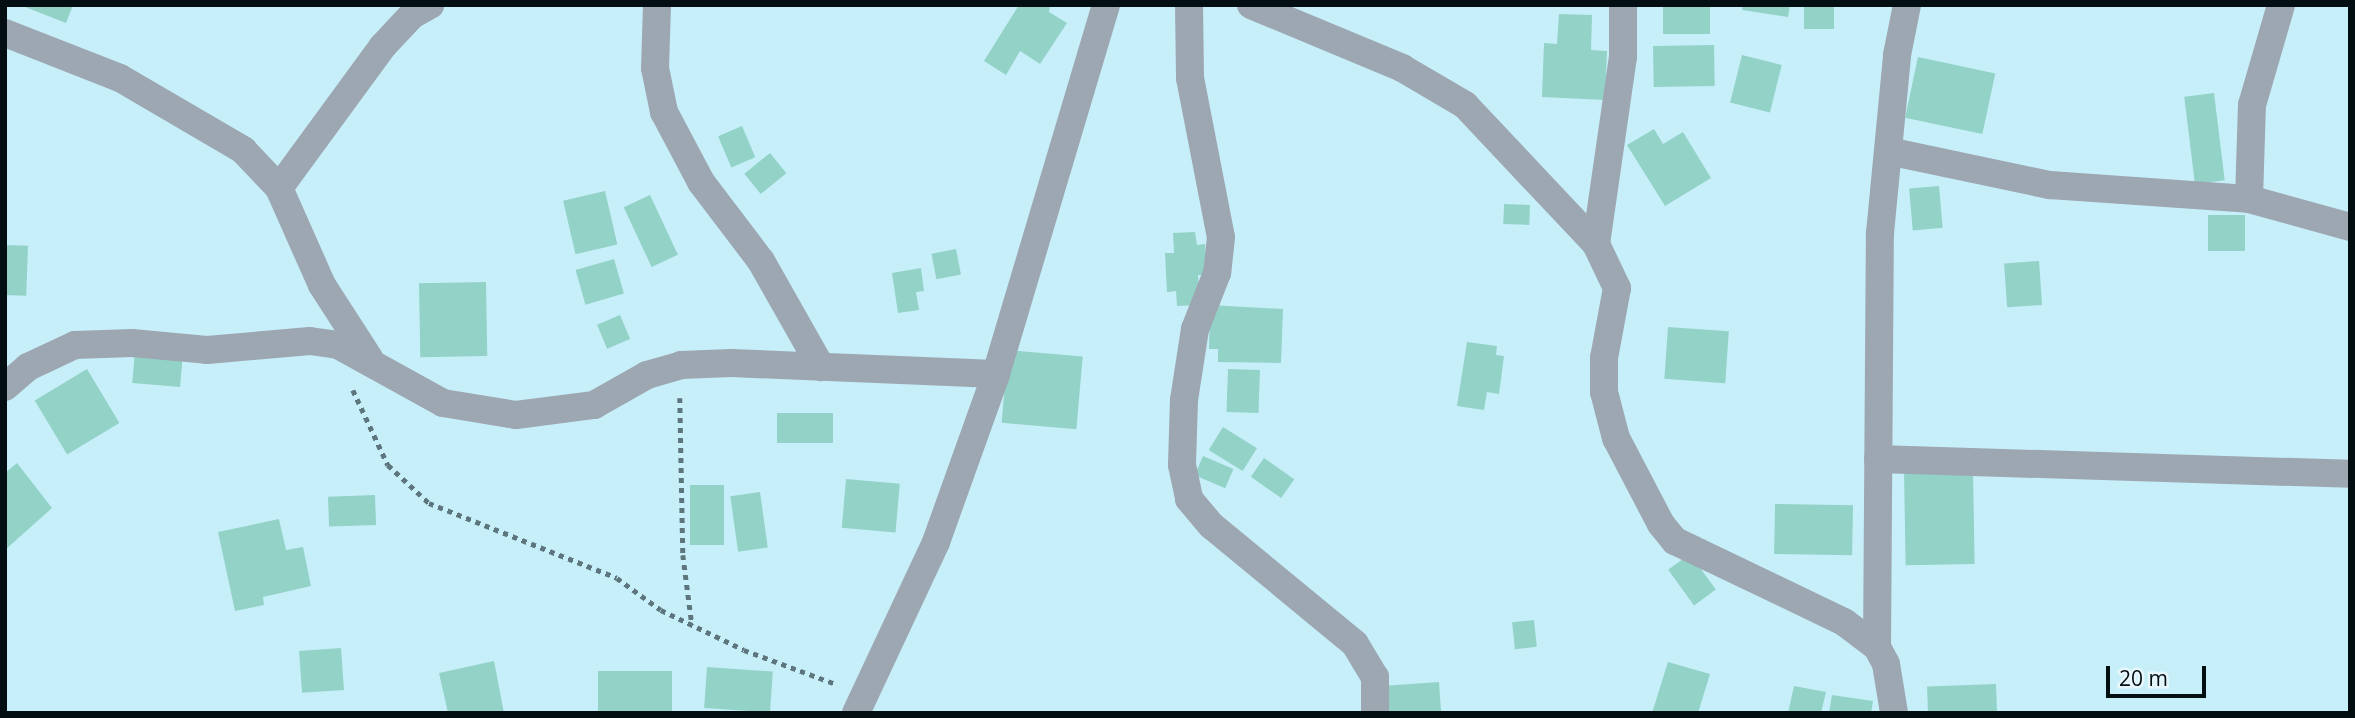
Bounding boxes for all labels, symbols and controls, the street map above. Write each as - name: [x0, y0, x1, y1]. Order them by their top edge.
- scale bar: [2110, 652, 2210, 696]
- text: 20 m: [2119, 664, 2168, 692]

